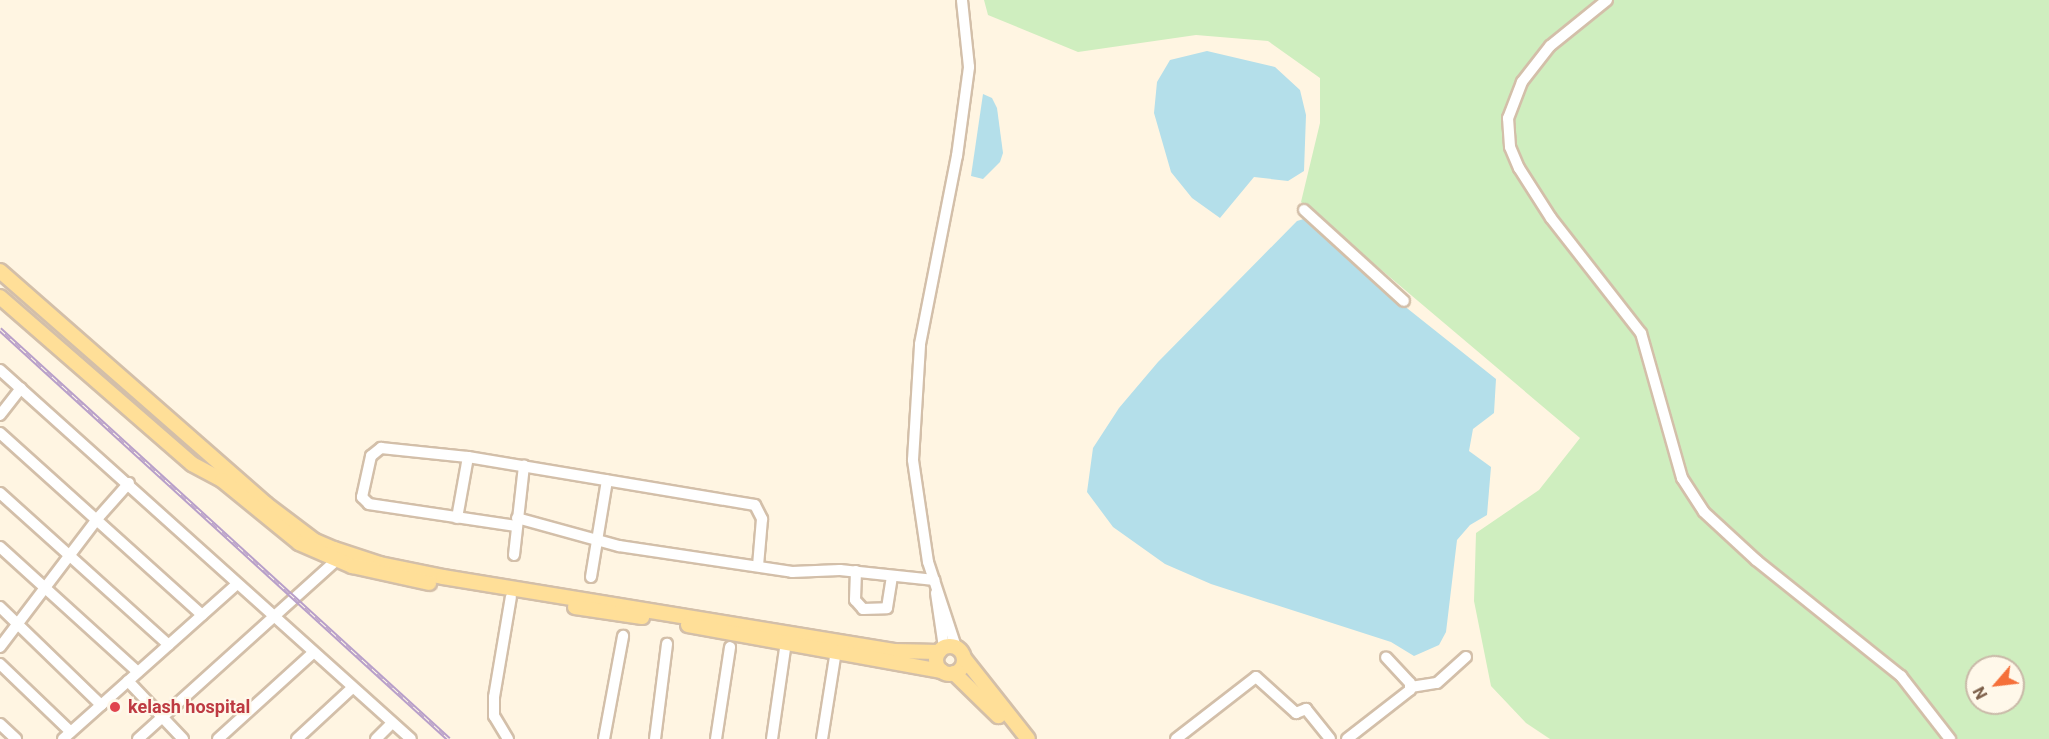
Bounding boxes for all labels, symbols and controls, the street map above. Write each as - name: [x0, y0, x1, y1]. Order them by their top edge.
- north arrow: [1965, 655, 2025, 715]
- text: N: [1969, 683, 1991, 702]
- place label: kelash hospital: [128, 696, 250, 718]
- marker: kelash hospital: [106, 698, 124, 716]

